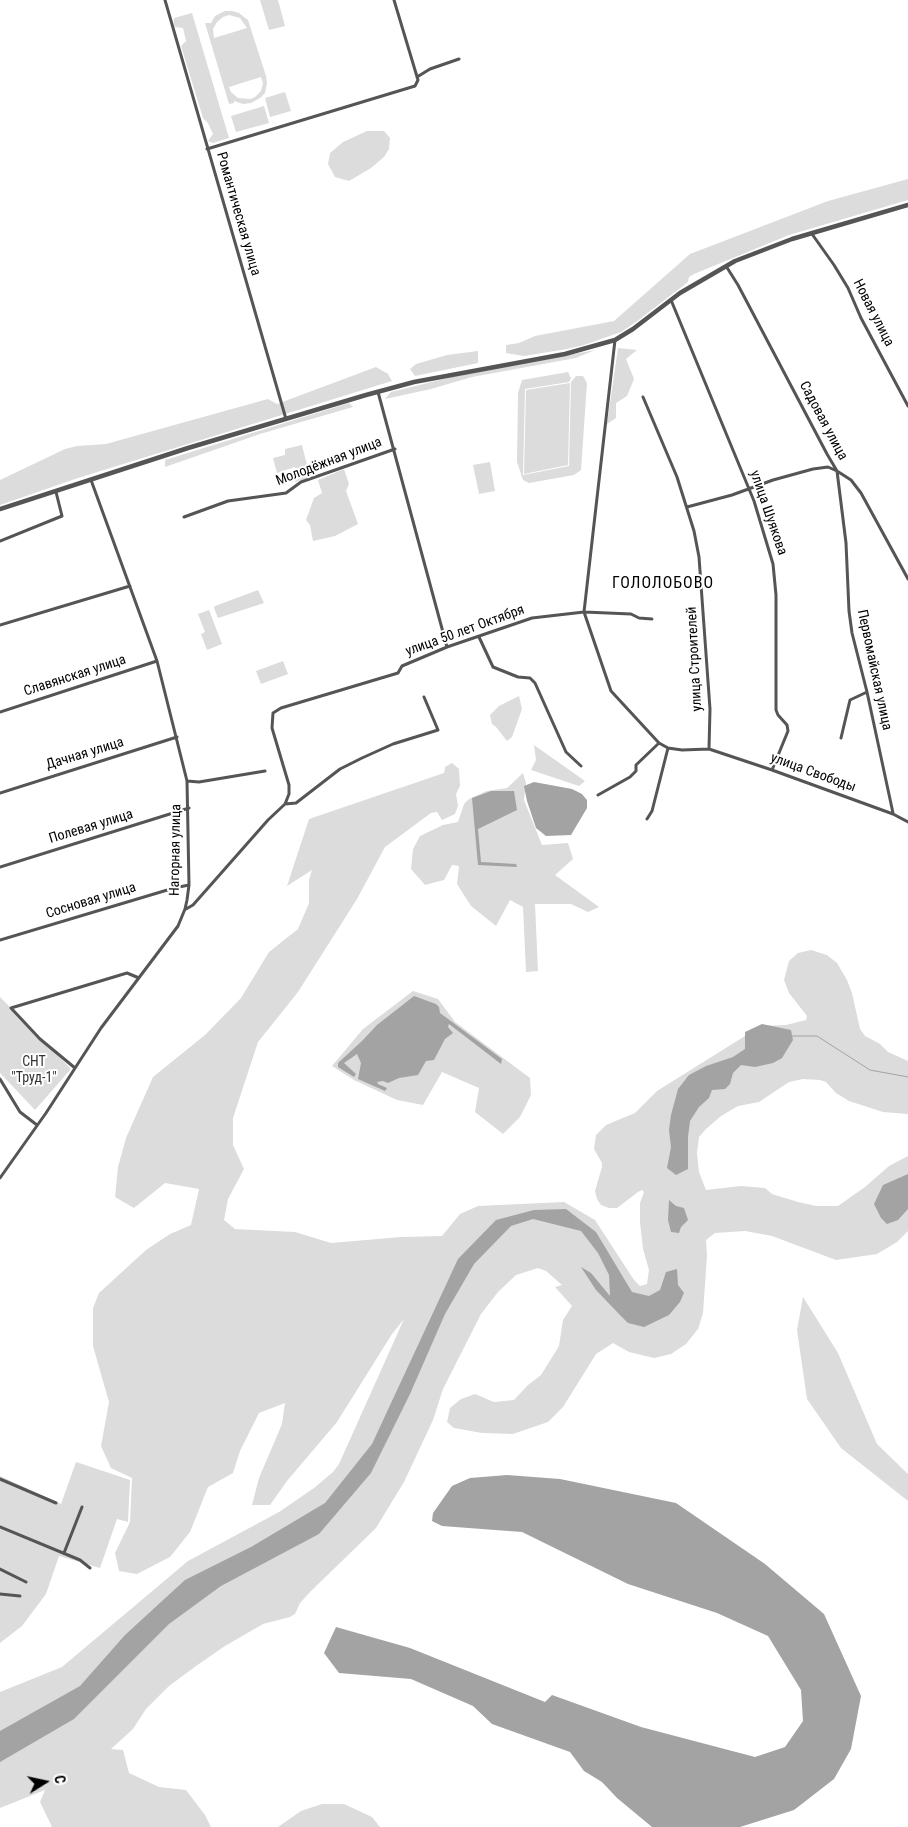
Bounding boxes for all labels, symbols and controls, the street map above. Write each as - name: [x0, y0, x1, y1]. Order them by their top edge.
- street label: Романтическая улица: [212, 150, 264, 278]
- street label: Новая улица: [849, 277, 897, 349]
- street label: Садовая улица: [795, 379, 851, 463]
- street label: Молодёжная улица: [274, 434, 384, 490]
- street label: улица Шуякова: [746, 468, 790, 558]
- district label: ГОЛОЛОБОВО: [611, 574, 715, 594]
- street label: улица 50 лет Октября: [403, 602, 527, 660]
- street label: улица Строителей: [684, 606, 706, 712]
- street label: Первомайская улица: [853, 608, 895, 732]
- street label: Славянская улица: [22, 652, 128, 700]
- street label: Дачная улица: [44, 734, 126, 774]
- street label: улица Свободы: [768, 750, 858, 796]
- street label: Нагорная улица: [167, 804, 185, 896]
- street label: Полевая улица: [47, 806, 135, 848]
- street label: Сосновая улица: [44, 879, 138, 923]
- park label: СНТ "Труд-1": [11, 1054, 57, 1086]
- north arrow: [20, 1757, 70, 1807]
- text: С: [51, 1774, 68, 1785]

